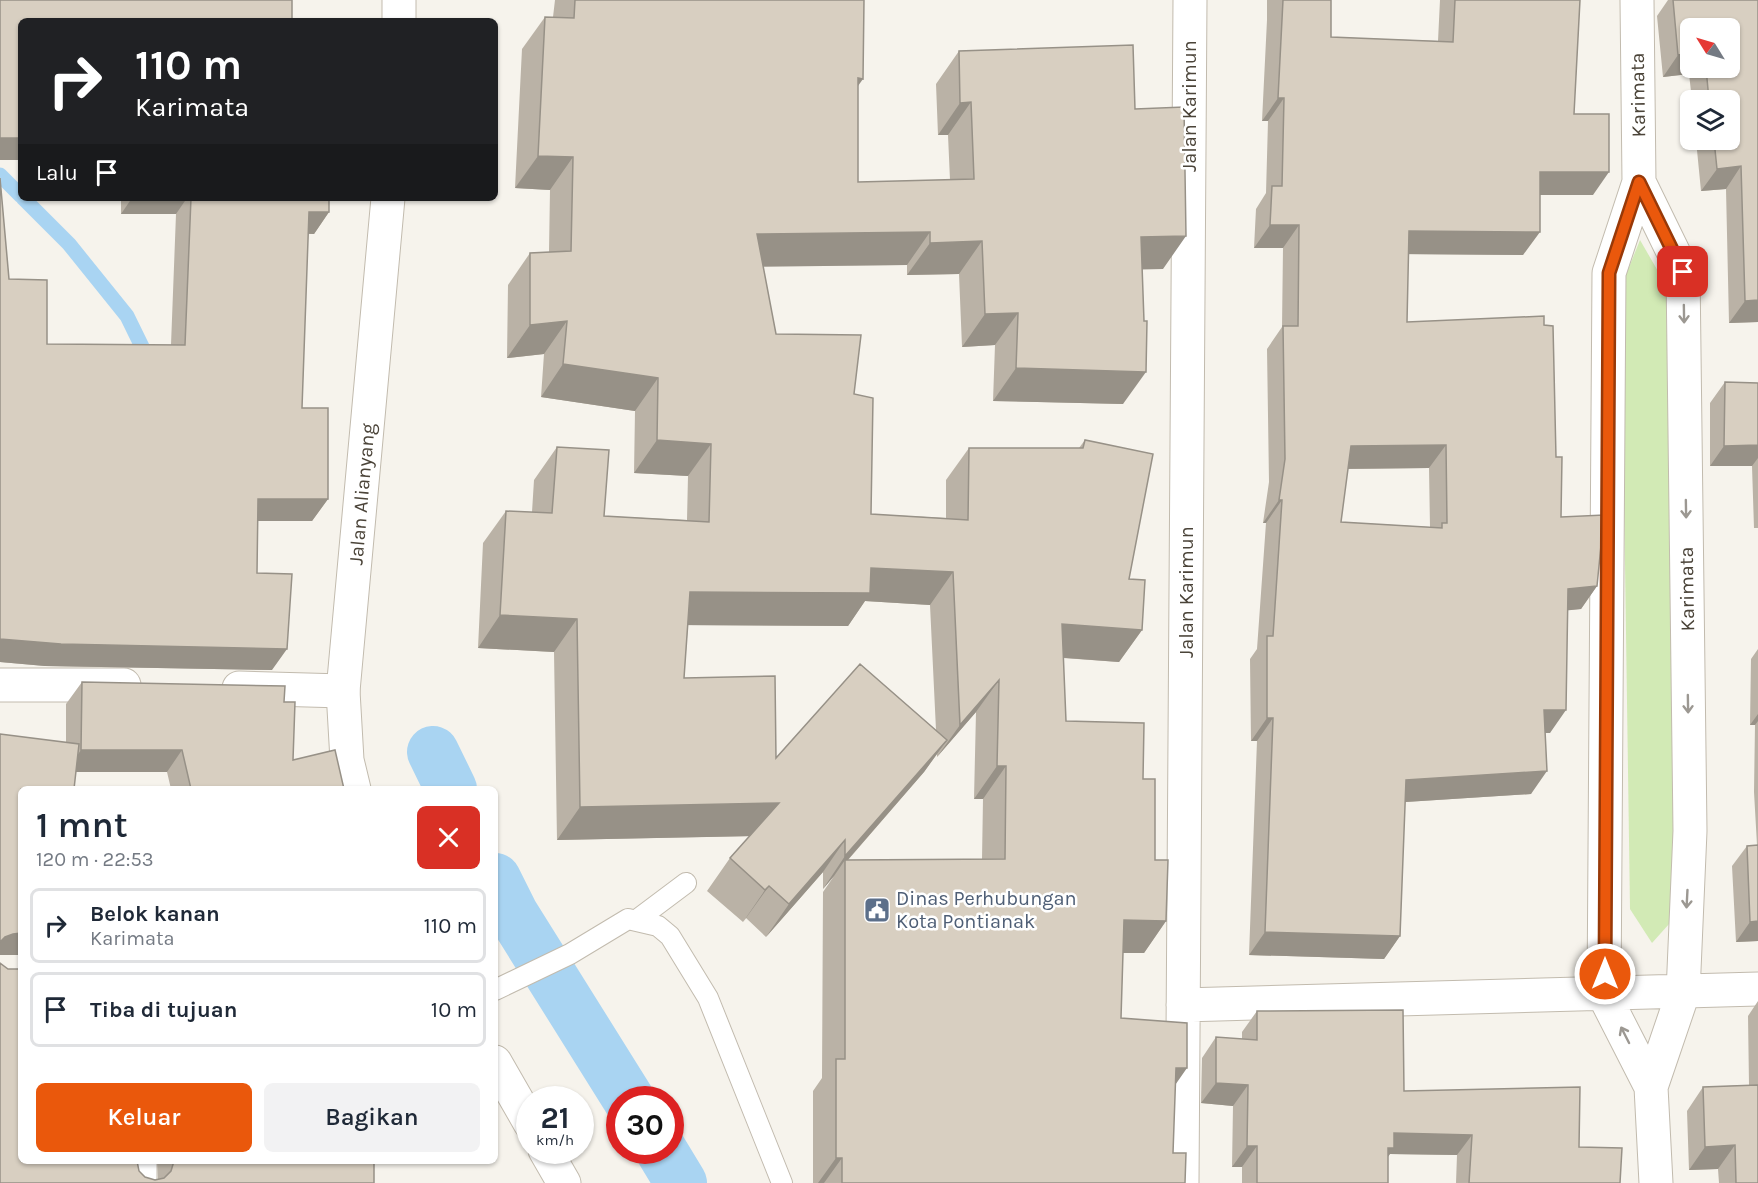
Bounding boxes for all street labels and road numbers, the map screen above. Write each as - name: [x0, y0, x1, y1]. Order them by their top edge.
- street label: Jalan Karimun: [1178, 40, 1201, 172]
- street label: Karimata: [1626, 53, 1650, 137]
- street label: Jalan Alianyang: [344, 422, 380, 566]
- street label: Jalan Karimun: [1175, 526, 1198, 658]
- street label: Karimata: [1675, 547, 1699, 631]

